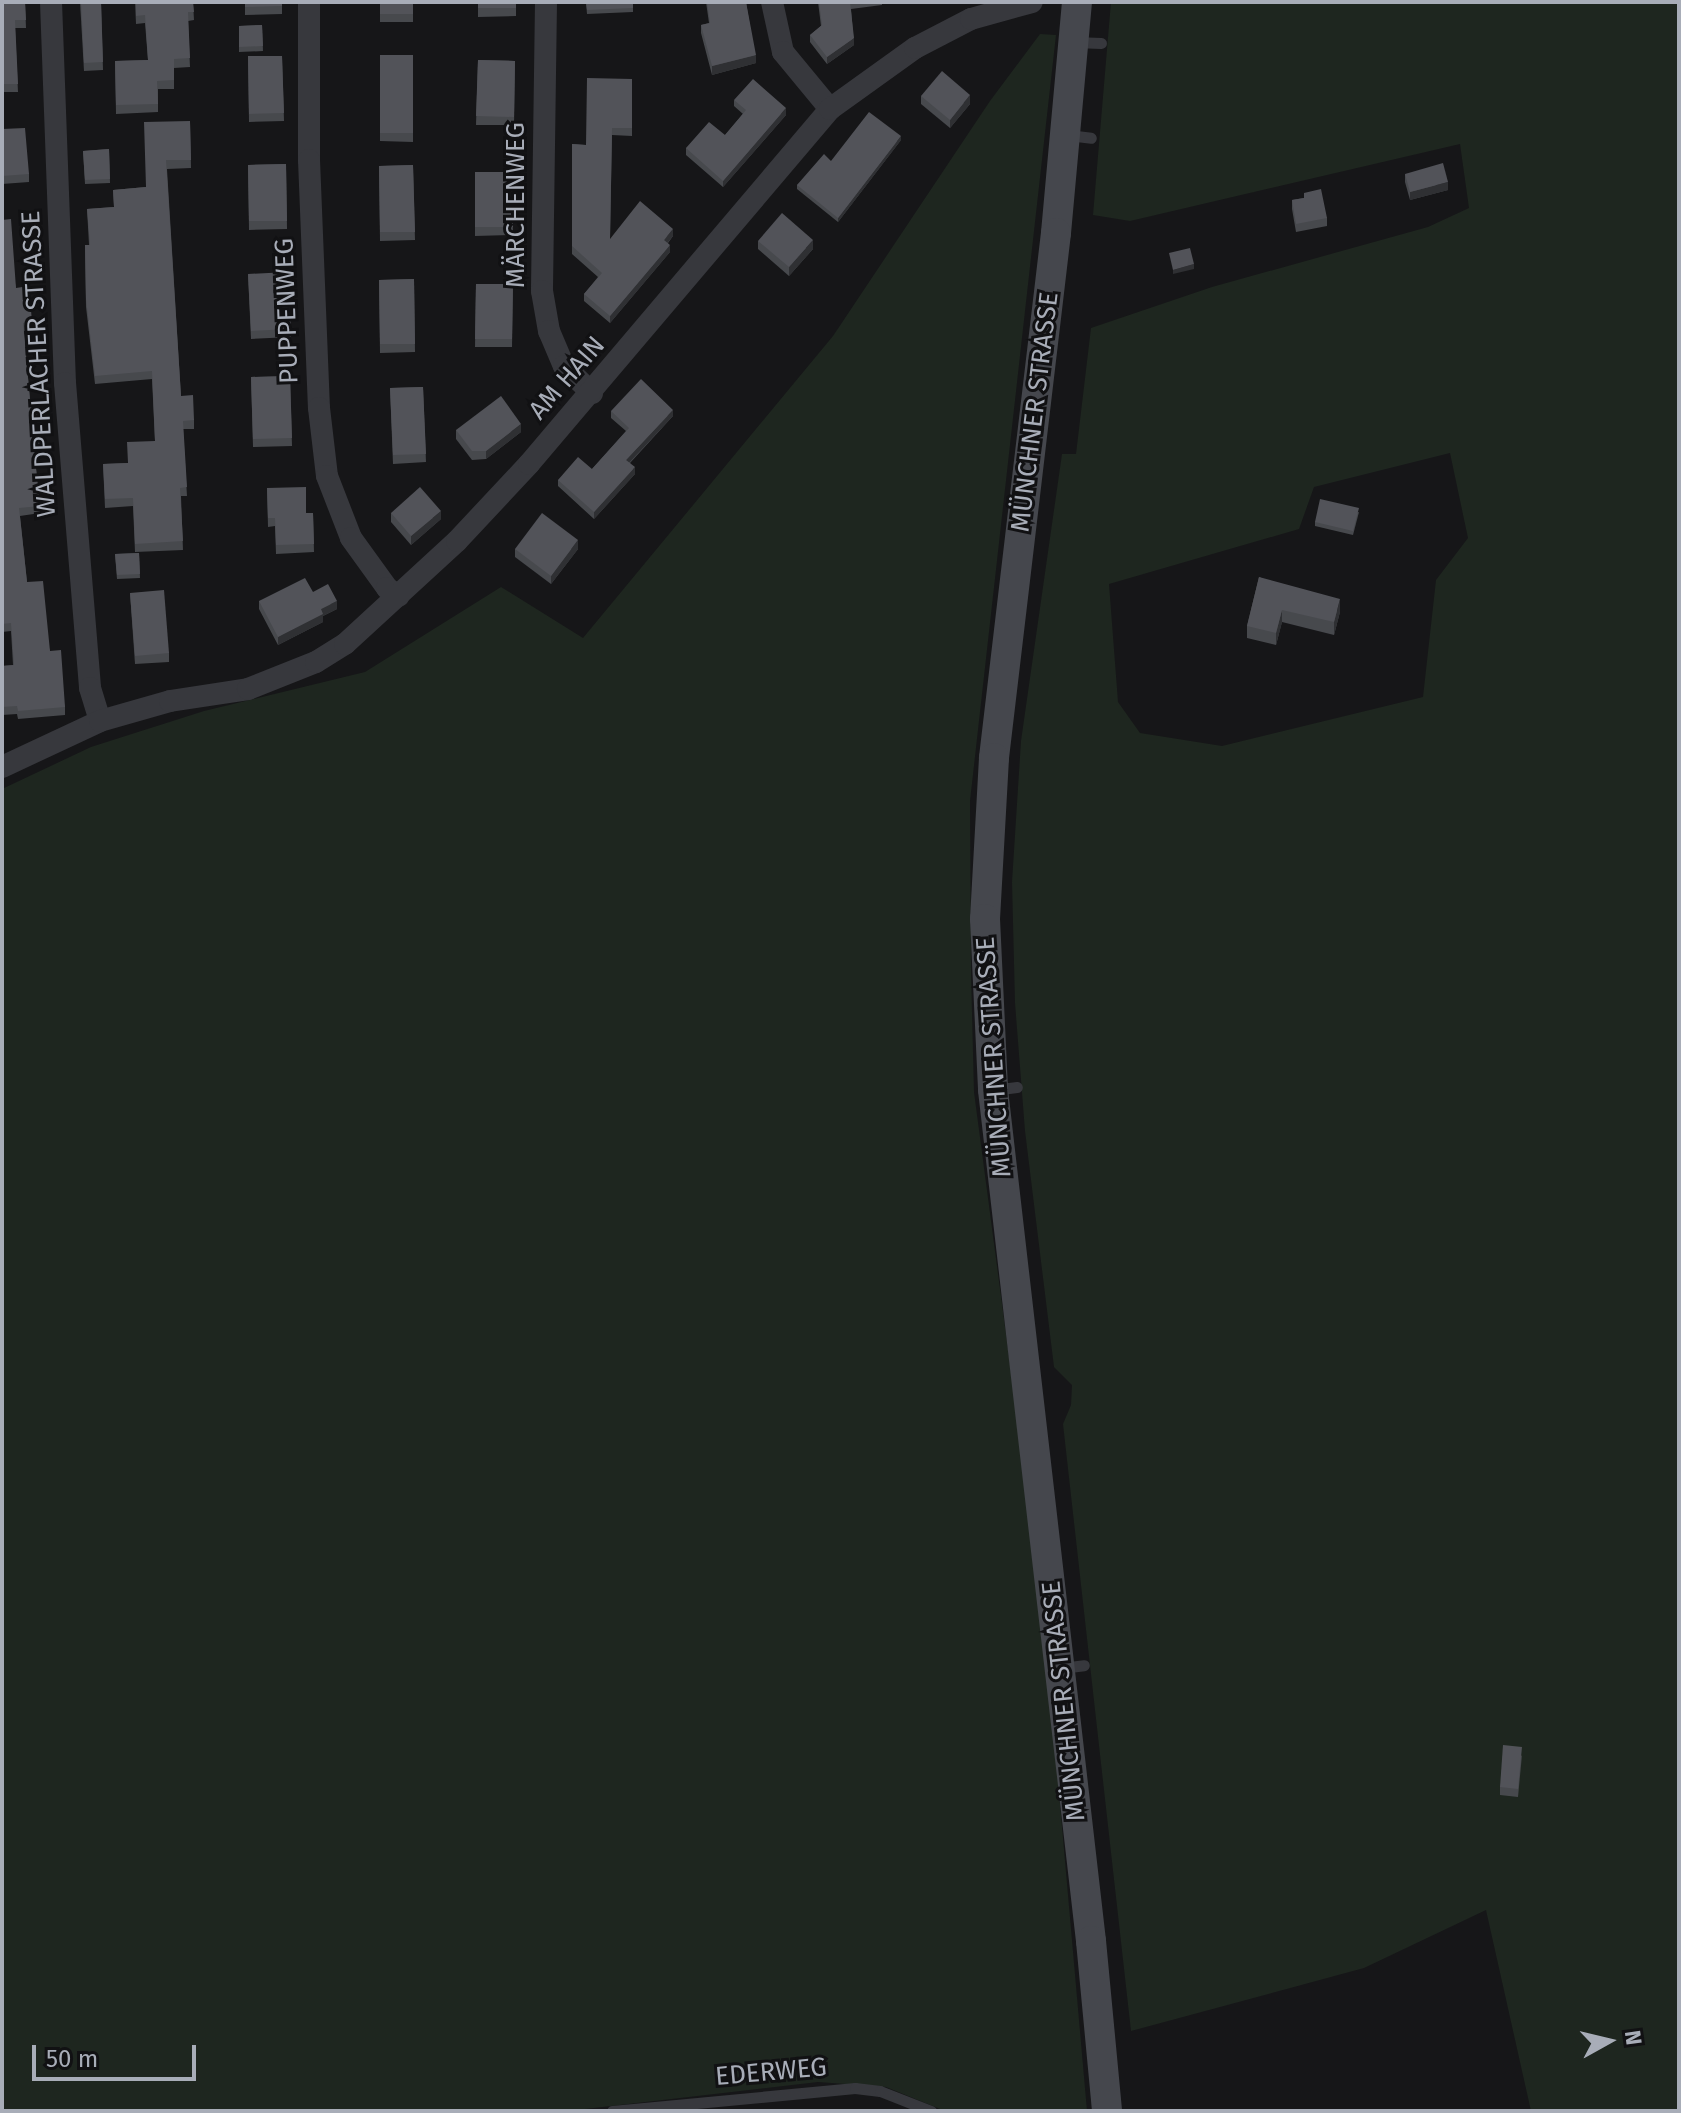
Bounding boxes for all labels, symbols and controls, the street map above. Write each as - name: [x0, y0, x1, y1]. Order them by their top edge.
- street label: MÄRCHENWEG: [500, 122, 532, 288]
- street label: WALDPERLACHER STRASSE: [15, 210, 63, 518]
- street label: PUPPENWEG: [269, 238, 305, 384]
- street label: MÜNCHNER STRASSE: [1005, 290, 1065, 534]
- street label: AM HAIN: [522, 330, 612, 426]
- street label: MÜNCHNER STRASSE: [970, 936, 1018, 1178]
- street label: MÜNCHNER STRASSE: [1036, 1579, 1092, 1823]
- north arrow: [1569, 2001, 1649, 2081]
- text: N: [1619, 2028, 1648, 2047]
- scale bar: [36, 2029, 200, 2079]
- text: 50 m: [46, 2045, 98, 2073]
- street label: EDERWEG: [714, 2052, 828, 2092]

